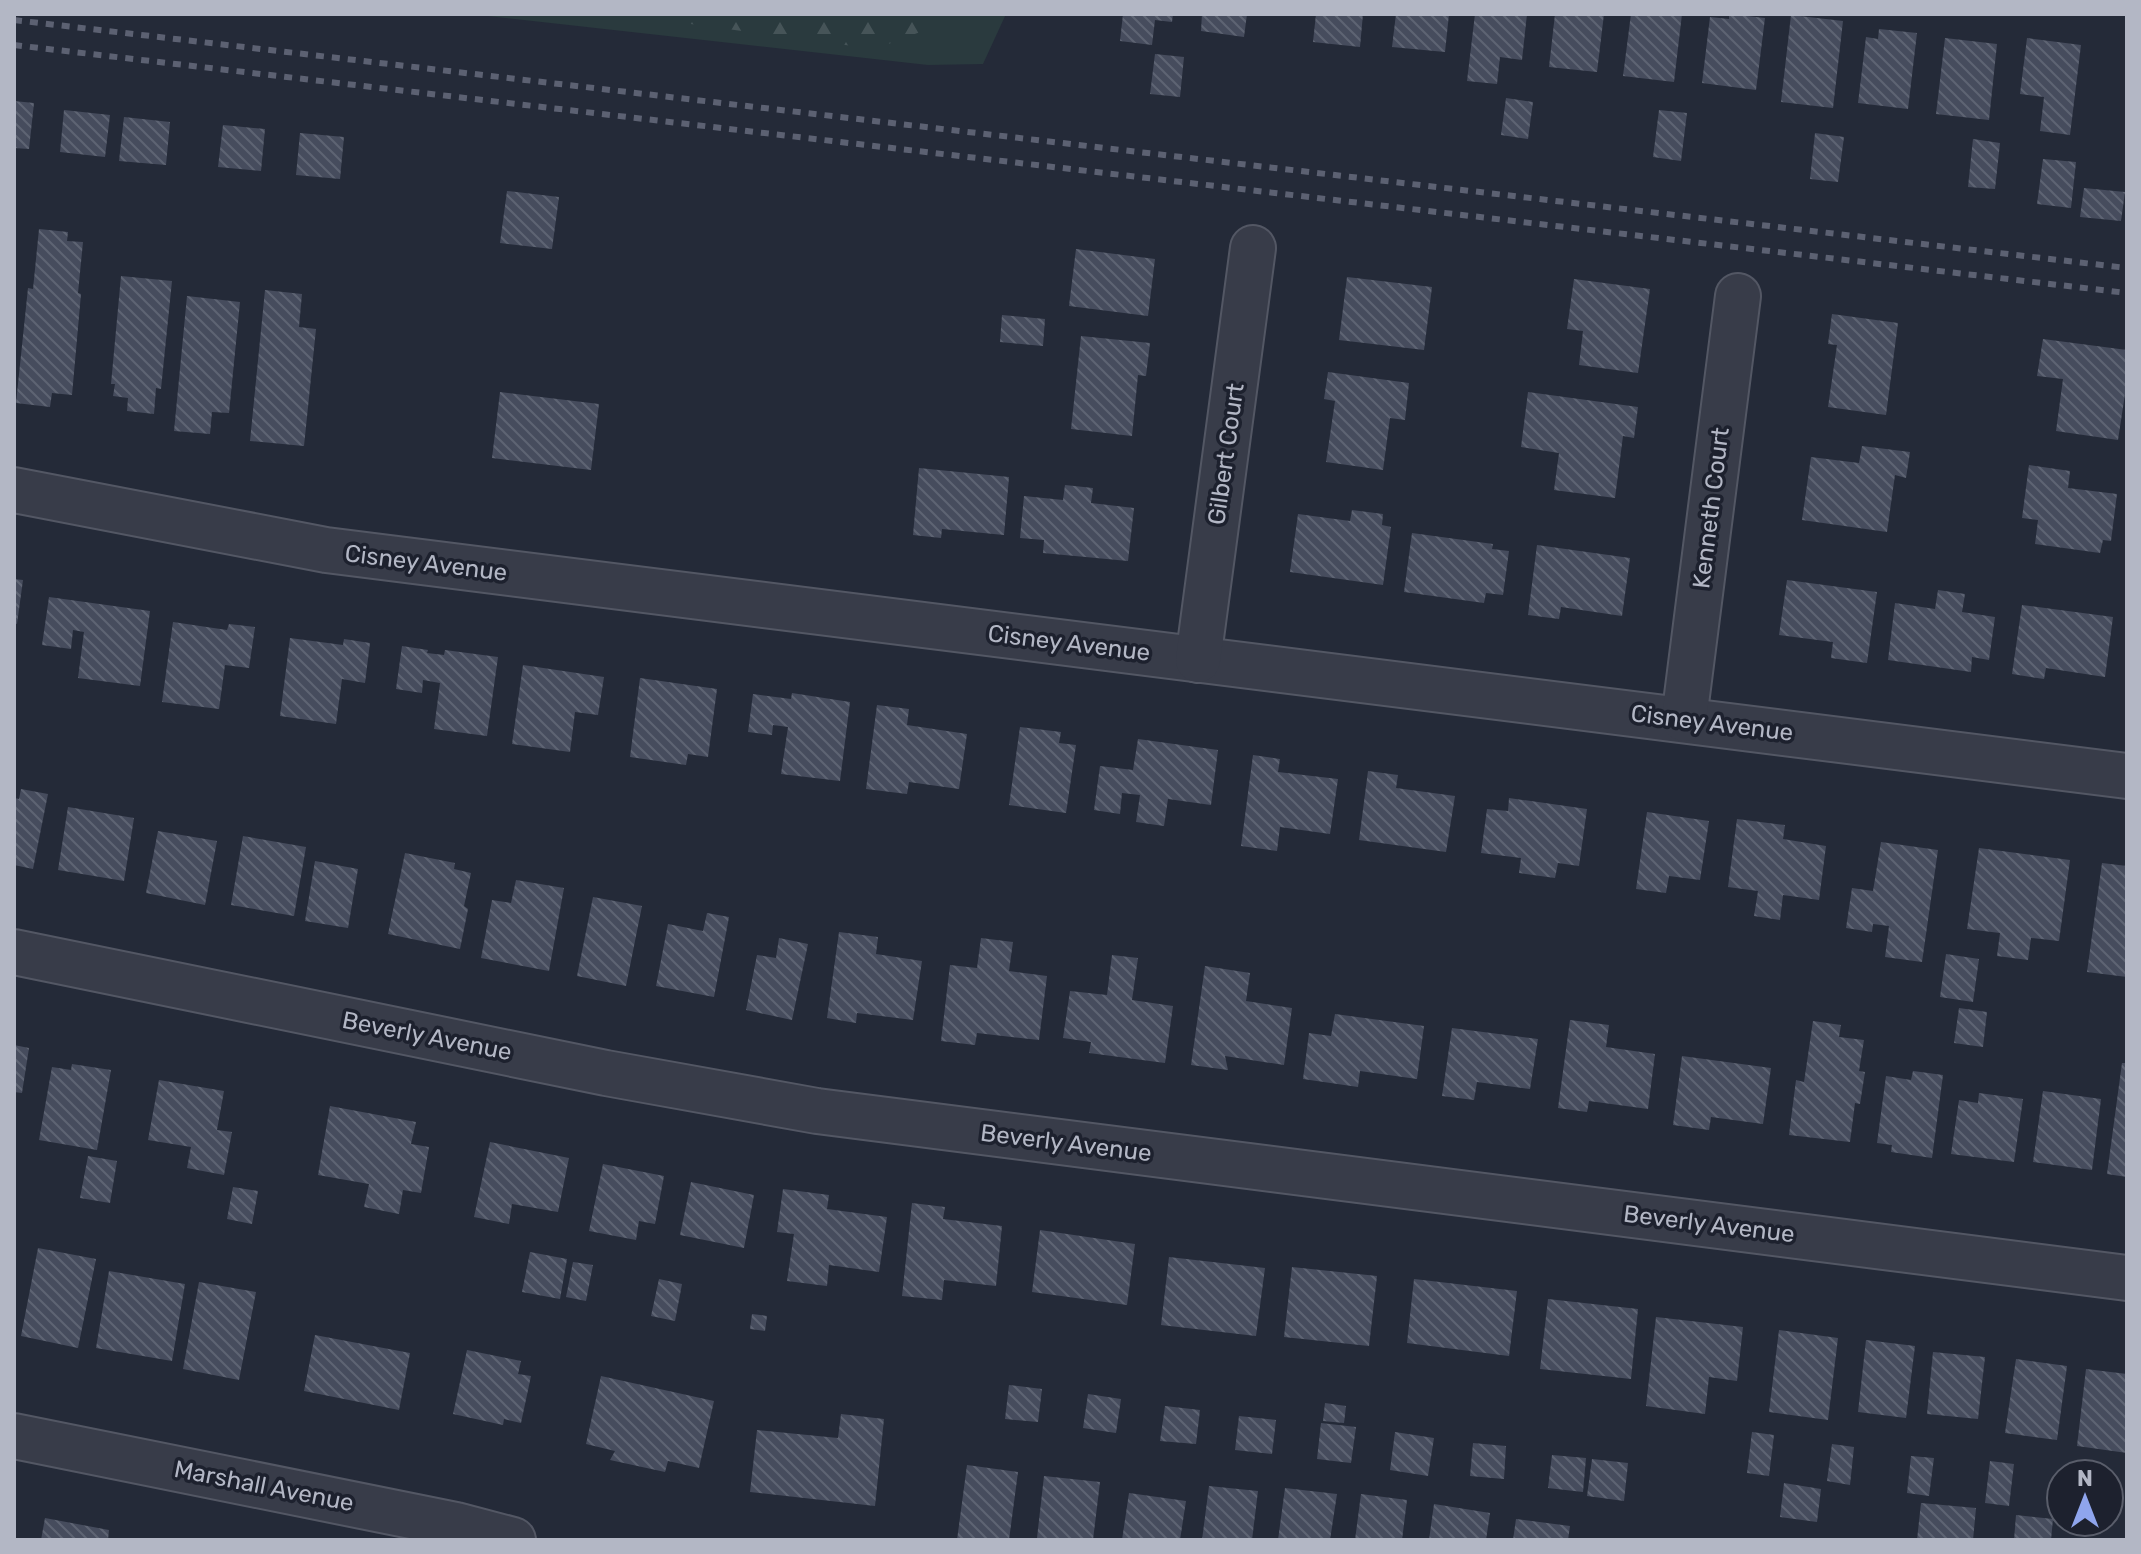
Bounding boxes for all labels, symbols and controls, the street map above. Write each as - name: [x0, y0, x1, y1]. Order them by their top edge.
- street label: Gilbert Court: [1202, 381, 1250, 527]
- street label: Kenneth Court: [1687, 426, 1735, 590]
- street label: Cisney Avenue: [343, 539, 509, 587]
- street label: Cisney Avenue: [986, 619, 1152, 667]
- street label: Cisney Avenue: [1629, 699, 1795, 747]
- street label: Beverly Avenue: [340, 1006, 514, 1066]
- street label: Beverly Avenue: [979, 1119, 1153, 1167]
- street label: Beverly Avenue: [1622, 1200, 1796, 1248]
- street label: Marshall Avenue: [172, 1455, 356, 1517]
- north arrow: [2045, 1458, 2125, 1538]
- text: N: [2077, 1465, 2093, 1492]

